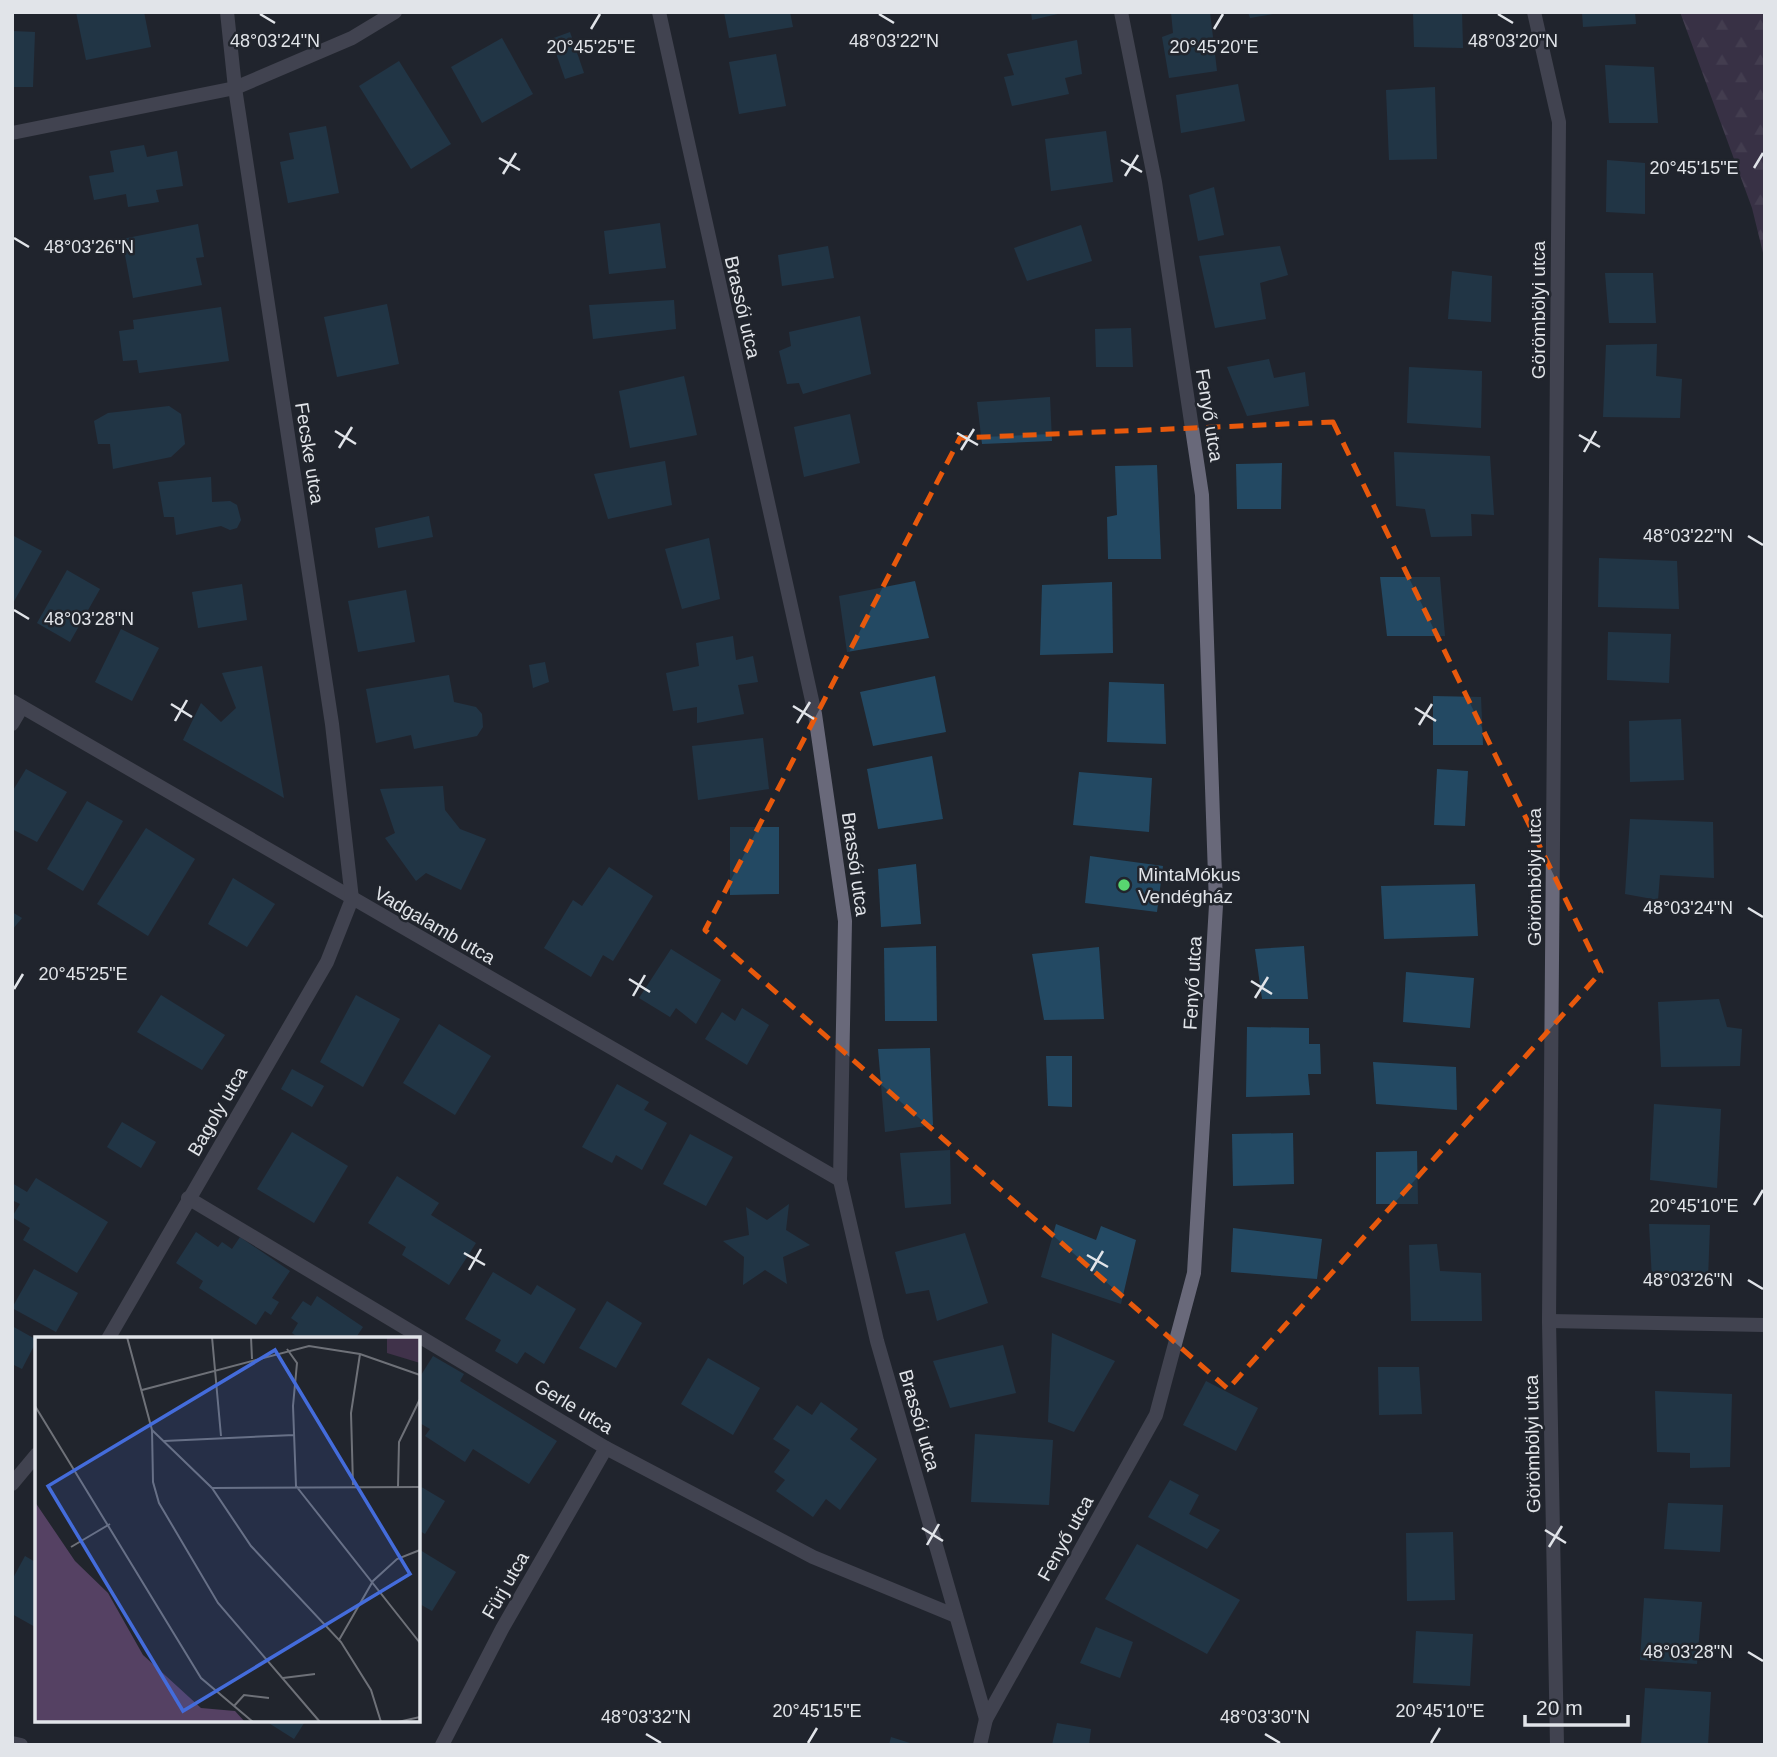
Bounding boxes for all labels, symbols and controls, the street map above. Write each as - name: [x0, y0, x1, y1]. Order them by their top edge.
- text: 48°03'24"N: [230, 31, 320, 51]
- text: 48°03'22"N: [849, 31, 939, 51]
- text: 48°03'20"N: [1468, 31, 1558, 51]
- text: 20°45'25"E: [546, 37, 636, 57]
- text: 20°45'20"E: [1169, 37, 1259, 57]
- text: 20°45'15"E: [1649, 158, 1739, 178]
- text: 48°03'26"N: [44, 237, 134, 257]
- street label: Görömbölyi utca: [1528, 240, 1549, 379]
- street label: Brassói utca: [721, 254, 765, 361]
- street label: Fenyő utca: [1192, 367, 1227, 464]
- street label: Fecske utca: [291, 401, 328, 506]
- text: 48°03'22"N: [1643, 526, 1733, 546]
- text: 48°03'28"N: [44, 609, 134, 629]
- street label: Görömbölyi utca: [1524, 807, 1545, 946]
- street label: Brassói utca: [838, 811, 873, 918]
- place label: MintaMókus Vendégház: [1138, 864, 1240, 907]
- marker: MintaMókus Vendégház: [1116, 877, 1132, 893]
- street label: Vadgalamb utca: [371, 882, 499, 969]
- text: 48°03'24"N: [1643, 898, 1733, 918]
- street label: Fenyő utca: [1180, 935, 1205, 1031]
- text: 20°45'25"E: [38, 964, 128, 984]
- street label: Bagoly utca: [184, 1063, 252, 1159]
- text: 20°45'10"E: [1649, 1196, 1739, 1216]
- text: 48°03'26"N: [1643, 1270, 1733, 1290]
- inset map: [35, 1337, 420, 1722]
- street label: Brassói utca: [895, 1367, 944, 1474]
- street label: Görömbölyi utca: [1521, 1374, 1544, 1513]
- street label: Gerle utca: [531, 1375, 617, 1438]
- street label: Fenyő utca: [1033, 1492, 1098, 1584]
- street label: Fürj utca: [478, 1548, 533, 1623]
- text: 48°03'28"N: [1643, 1642, 1733, 1662]
- scale bar: [1525, 1684, 1628, 1728]
- text: 20 m: [1536, 1696, 1583, 1719]
- text: 20°45'15"E: [772, 1701, 862, 1721]
- text: 20°45'10"E: [1395, 1701, 1485, 1721]
- text: 48°03'32"N: [601, 1707, 691, 1727]
- text: 48°03'30"N: [1220, 1707, 1310, 1727]

